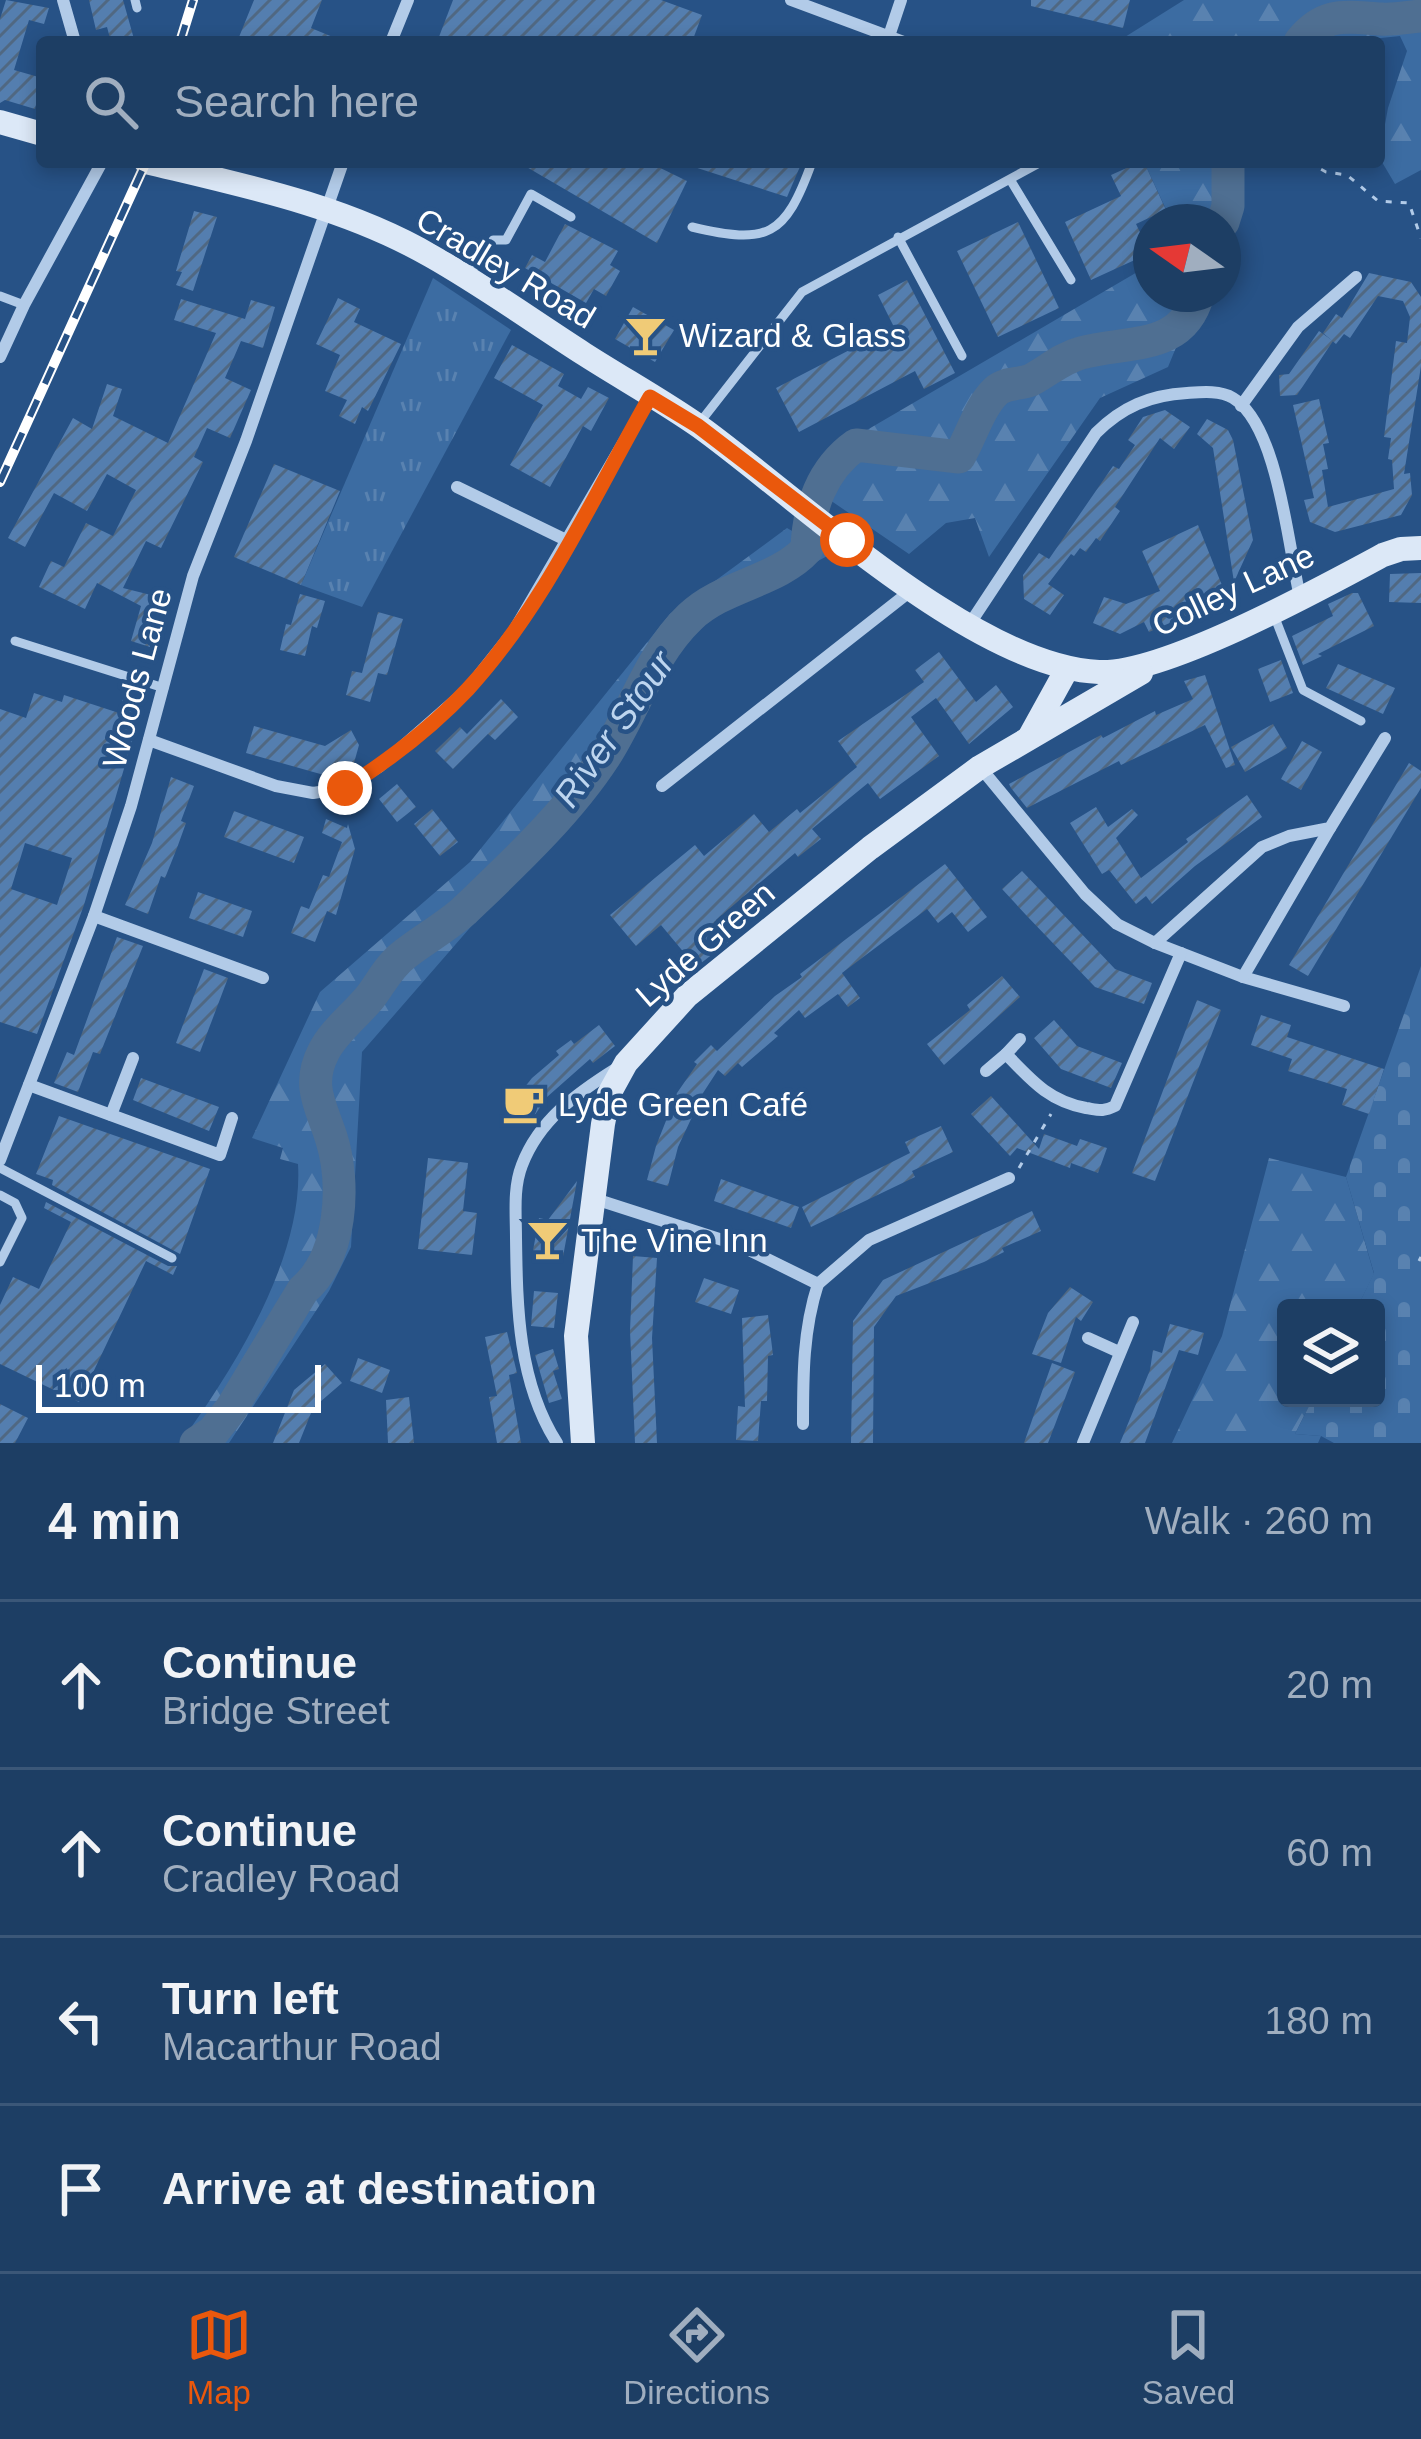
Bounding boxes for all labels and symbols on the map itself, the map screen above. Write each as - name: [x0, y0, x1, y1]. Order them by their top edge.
- street label: Cradley Road: [410, 200, 602, 336]
- north arrow: [1133, 204, 1241, 312]
- bar icon: Wizard & Glass: [622, 312, 668, 358]
- place label: Wizard & Glass: [679, 317, 906, 354]
- route start: [820, 513, 874, 567]
- street label: Colley Lane: [1146, 536, 1320, 644]
- street label: Woods Lane: [95, 584, 179, 772]
- water label: River Stour: [546, 642, 684, 815]
- route end: [318, 761, 372, 815]
- street label: Lyde Green: [628, 874, 782, 1014]
- cafe icon: Lyde Green Café: [501, 1081, 547, 1127]
- place label: Lyde Green Café: [558, 1086, 808, 1123]
- bar icon: The Vine Inn: [524, 1217, 570, 1263]
- place label: The Vine Inn: [581, 1222, 768, 1259]
- scale bar: [36, 1359, 321, 1412]

